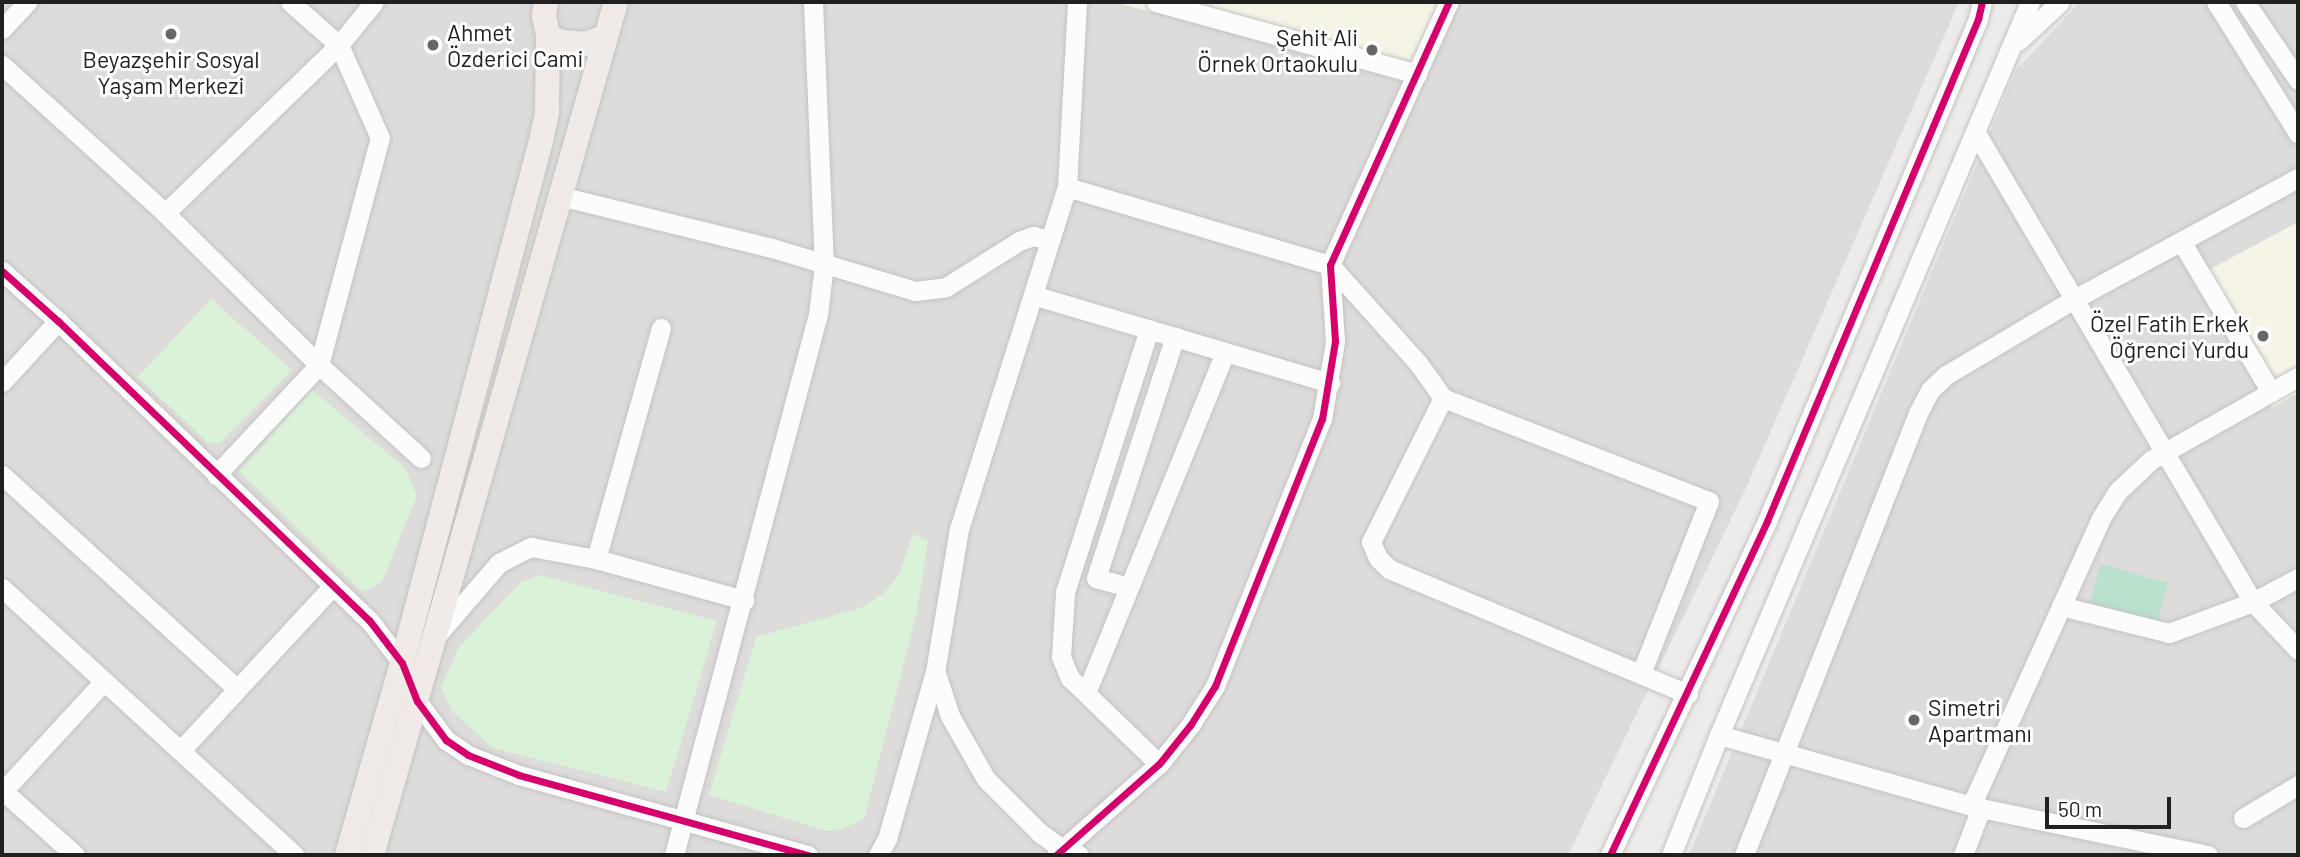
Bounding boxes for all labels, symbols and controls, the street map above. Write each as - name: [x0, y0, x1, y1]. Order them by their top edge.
- place label: Ahmet Özderici Cami: [447, 18, 583, 72]
- place label: Şehit Ali Örnek Ortaokulu: [1198, 23, 1358, 77]
- marker: Beyazşehir Sosyal Yaşam Merkezi: [163, 26, 179, 42]
- marker: Ahmet Özderici Cami: [425, 37, 441, 53]
- marker: Şehit Ali Örnek Ortaokulu: [1364, 42, 1380, 58]
- place label: Beyazşehir Sosyal Yaşam Merkezi: [82, 45, 260, 99]
- place label: Özel Fatih Erkek Öğrenci Yurdu: [2090, 309, 2249, 363]
- marker: Özel Fatih Erkek Öğrenci Yurdu: [2255, 328, 2271, 344]
- place label: Simetri Apartmanı: [1928, 693, 2032, 747]
- marker: Simetri Apartmanı: [1906, 712, 1922, 728]
- scale bar: [2048, 784, 2174, 828]
- text: 50 m: [2058, 796, 2102, 821]

